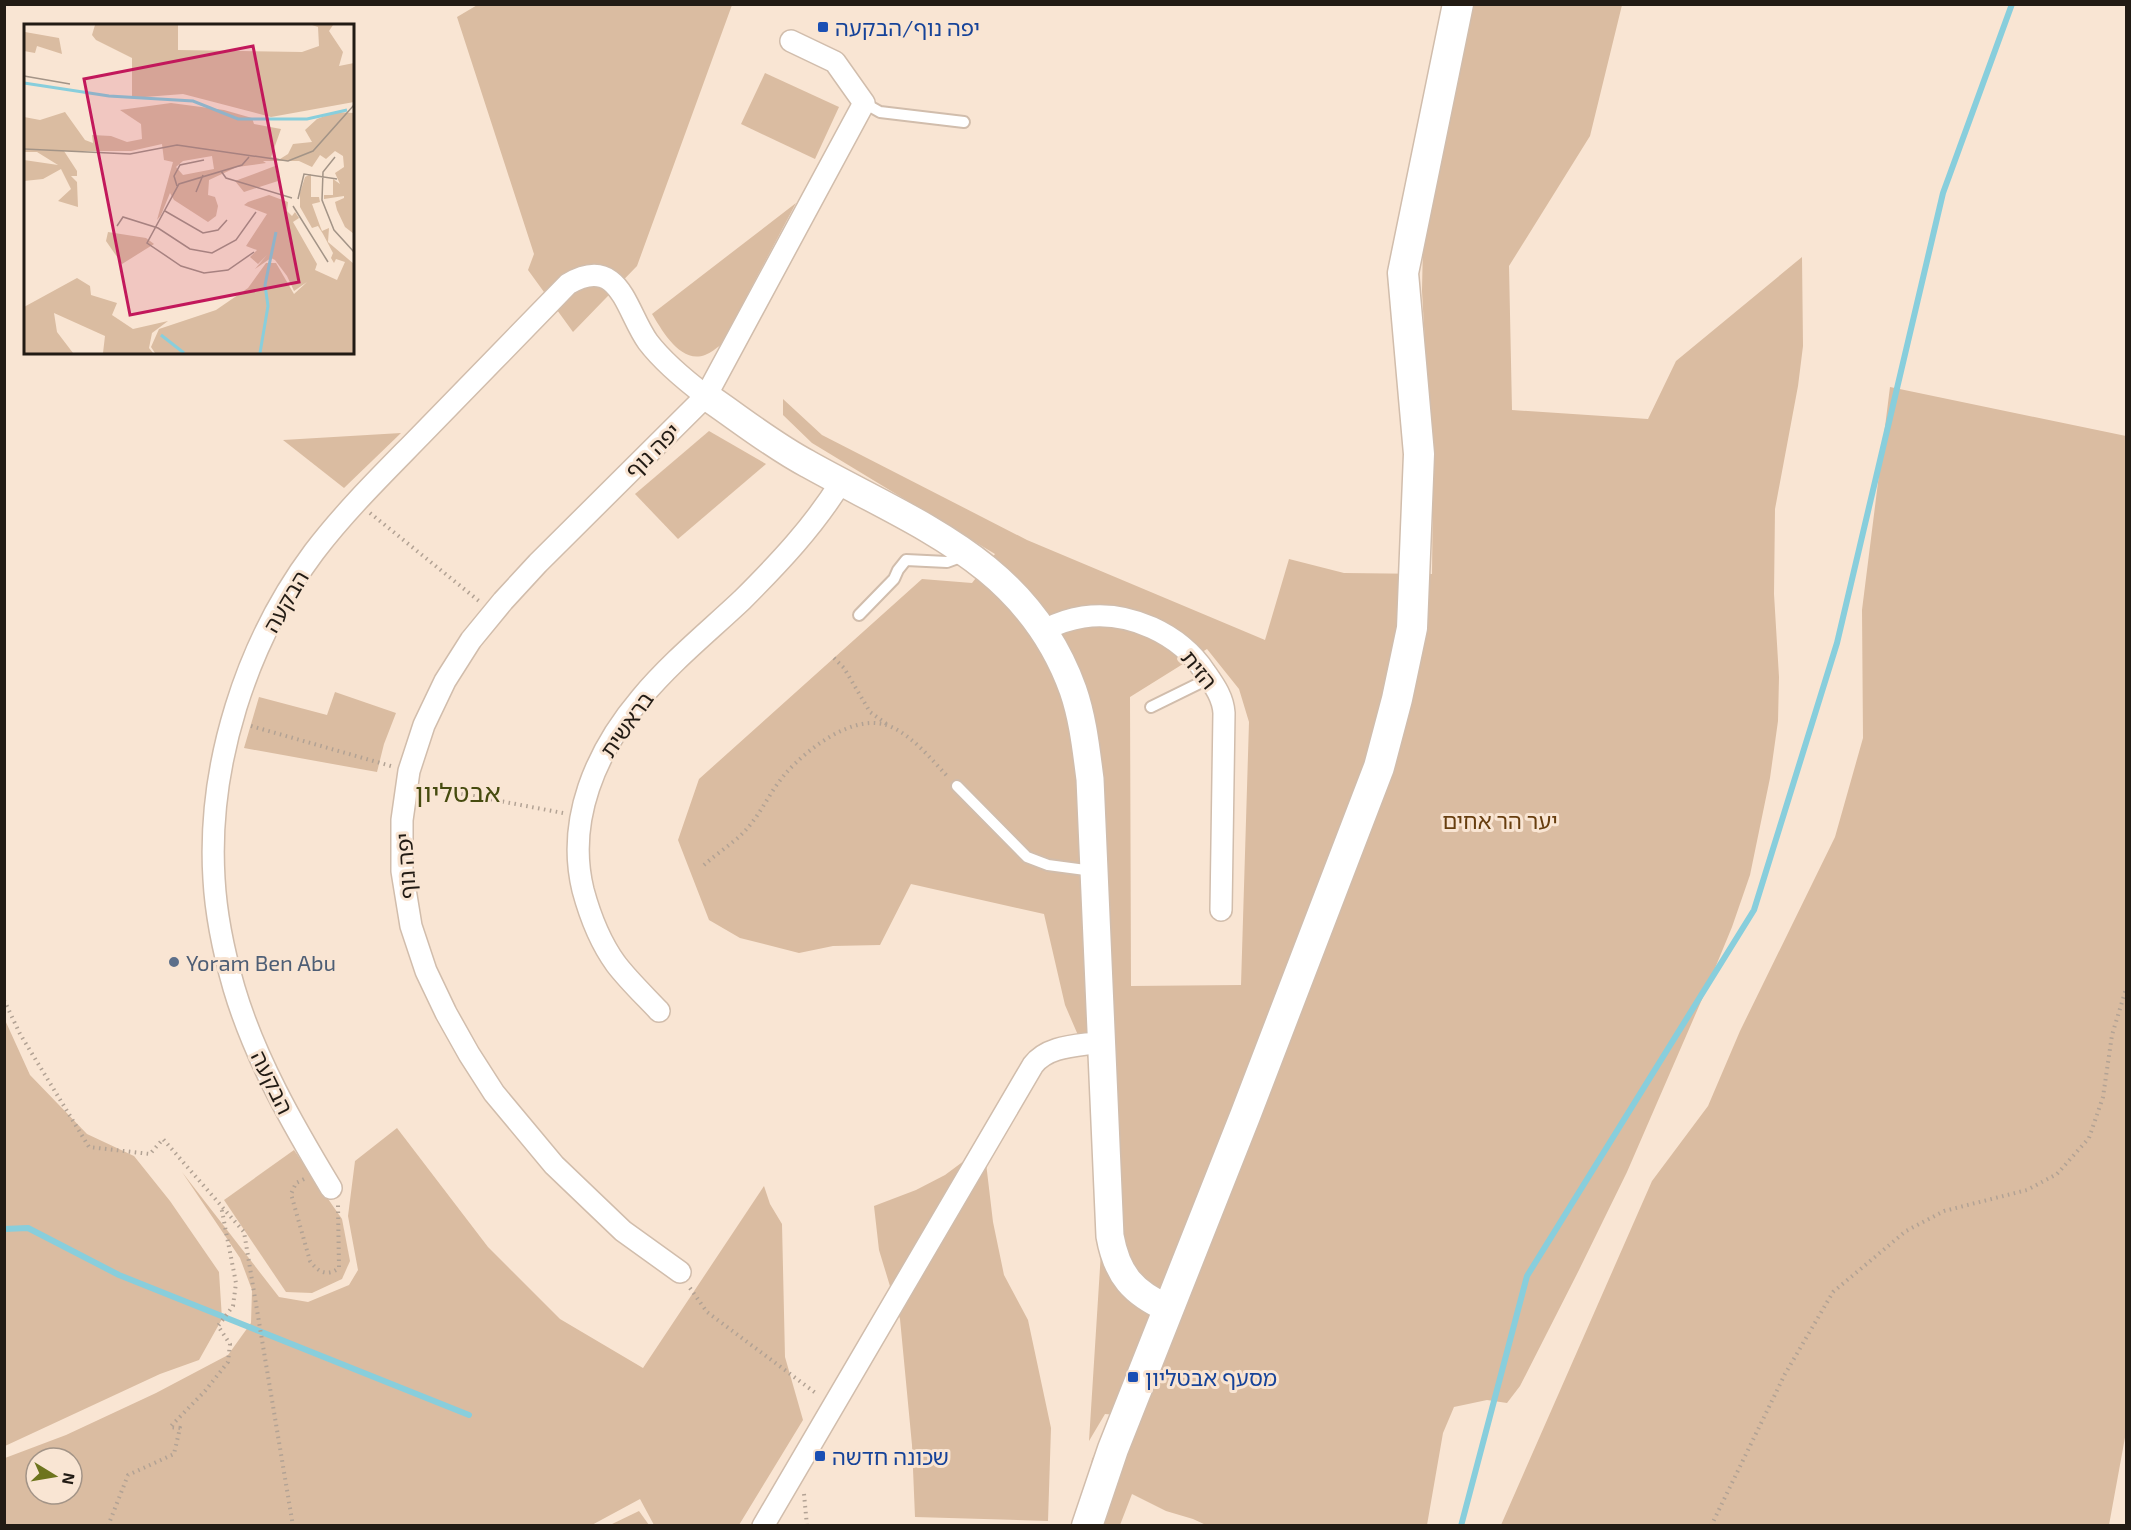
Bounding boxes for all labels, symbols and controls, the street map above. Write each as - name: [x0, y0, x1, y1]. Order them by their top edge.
- place label: יפה נוף/הבקעה: [835, 14, 980, 40]
- marker: יפה נוף/הבקעה: [816, 20, 830, 34]
- inset map: [24, 24, 354, 354]
- street label: יפה נוף: [619, 417, 685, 483]
- street label: הבקעה: [257, 565, 313, 637]
- street label: הזית: [1177, 644, 1223, 694]
- street label: בראשית: [594, 686, 658, 762]
- district label: אבטליון: [415, 776, 501, 807]
- park label: יער הר אחים: [1442, 807, 1558, 833]
- street label: יפה נוף: [390, 832, 420, 900]
- place label: Yoram Ben Abu: [186, 949, 336, 975]
- marker: Yoram Ben Abu: [167, 955, 181, 969]
- street label: הבקעה: [247, 1046, 299, 1118]
- place label: מסעף אבטליון: [1145, 1364, 1277, 1390]
- marker: מסעף אבטליון: [1126, 1370, 1140, 1384]
- place label: שכונה חדשה: [832, 1443, 949, 1469]
- north arrow: [24, 1446, 84, 1506]
- marker: שכונה חדשה: [813, 1449, 827, 1463]
- text: N: [59, 1471, 80, 1486]

